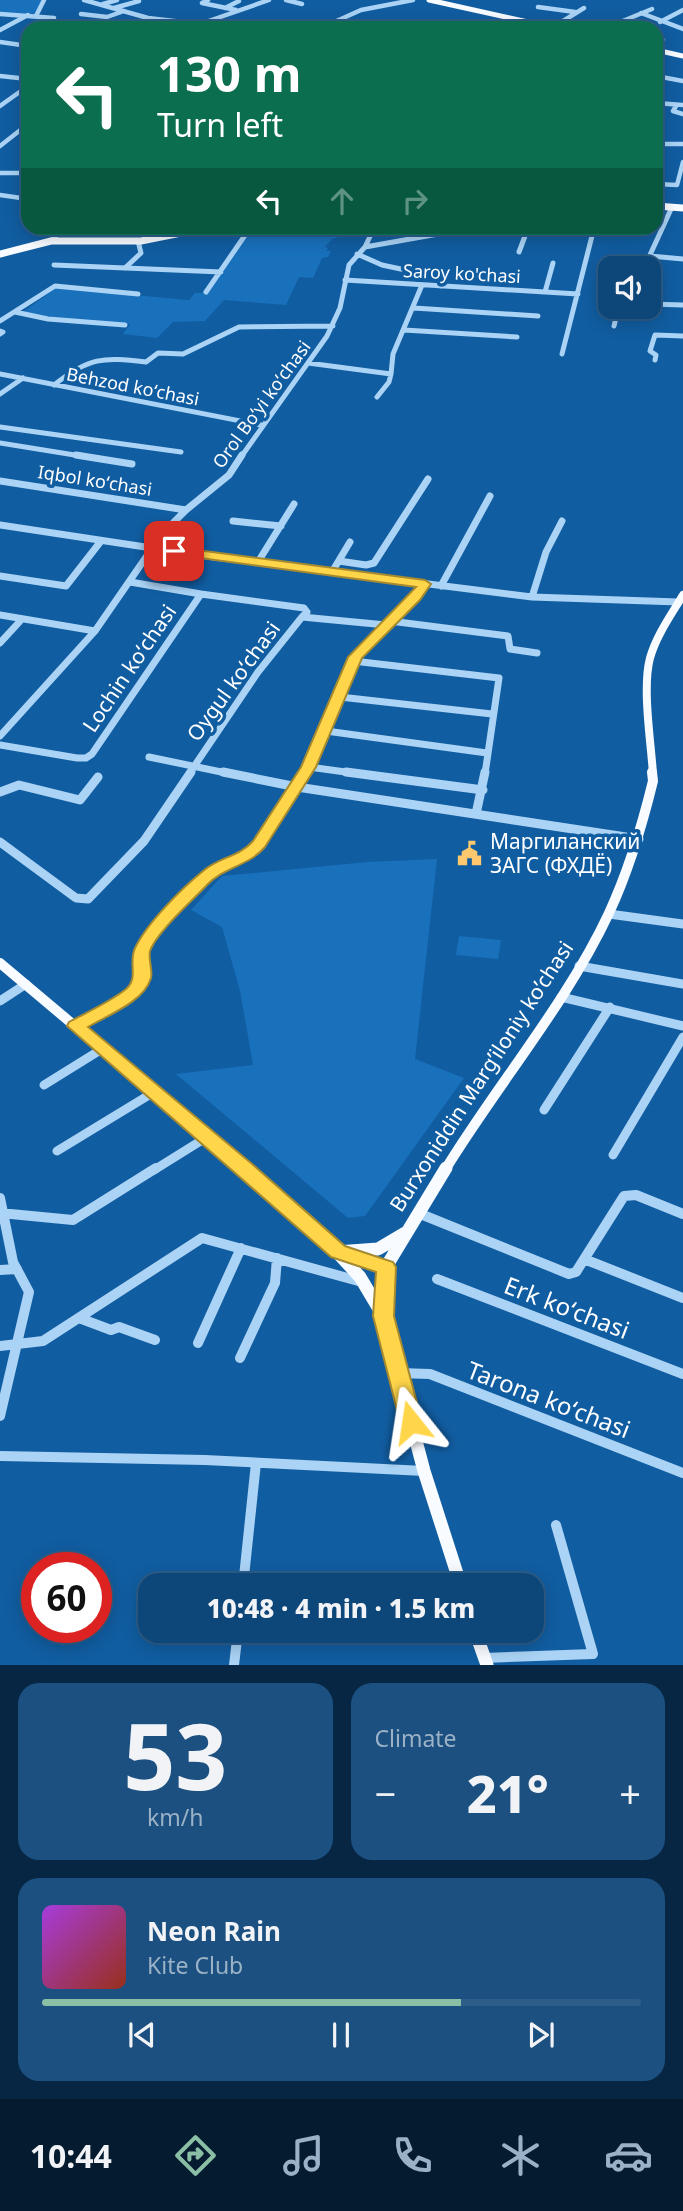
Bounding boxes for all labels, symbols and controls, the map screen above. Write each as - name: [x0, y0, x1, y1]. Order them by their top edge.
- text: 130 m: [157, 40, 302, 106]
- icon: left: [42, 49, 133, 140]
- text: Turn left: [157, 103, 283, 146]
- icon: left: [250, 182, 288, 220]
- icon: ahead: [323, 182, 361, 220]
- icon: right: [396, 182, 434, 220]
- map controls: [598, 256, 661, 319]
- button: sound: [598, 256, 661, 319]
- street label: Saroy ko'chasi: [403, 258, 521, 288]
- street label: Orol Boʻyi koʻchasi: [207, 335, 315, 473]
- street label: Behzod koʻchasi: [65, 361, 201, 411]
- street label: Iqbol koʻchasi: [36, 459, 154, 501]
- pin: [144, 521, 204, 581]
- icon: arrive: [155, 532, 193, 570]
- street label: Lochin koʻchasi: [76, 599, 182, 737]
- street label: Oygul koʻchasi: [180, 615, 286, 747]
- place label: Маргиланский ЗАГС (ФХДЁ): [490, 827, 640, 879]
- public building icon: Маргиланский ЗАГС (ФХДЁ): [456, 839, 484, 867]
- street label: Burxoniddin Marg’iloniy ko’chasi: [383, 935, 579, 1217]
- street label: Erk koʻchasi: [500, 1268, 634, 1346]
- street label: Tarona koʻchasi: [463, 1353, 635, 1445]
- position arrow: [374, 1385, 448, 1459]
- speed limit sign: 60: [21, 1552, 112, 1643]
- text: 10:48 · 4 min · 1.5 km: [207, 1590, 475, 1626]
- text: 53: [123, 1693, 227, 1817]
- text: Climate: [375, 1722, 457, 1754]
- text: 21°: [467, 1757, 549, 1828]
- text: −: [375, 1767, 396, 1819]
- text: +: [619, 1767, 641, 1819]
- text: km/h: [147, 1801, 204, 1833]
- text: Neon Rain: [147, 1913, 281, 1949]
- text: Kite Club: [147, 1949, 243, 1981]
- icon: previous: [123, 2016, 161, 2054]
- icon: pause: [322, 2016, 360, 2054]
- icon: next: [522, 2016, 560, 2054]
- icon: directions: [171, 2131, 220, 2180]
- icon: music: [279, 2131, 328, 2180]
- icon: phone: [388, 2131, 437, 2180]
- icon: climate: [496, 2131, 545, 2180]
- icon: car: [604, 2131, 653, 2180]
- text: 10:44: [30, 2134, 112, 2177]

